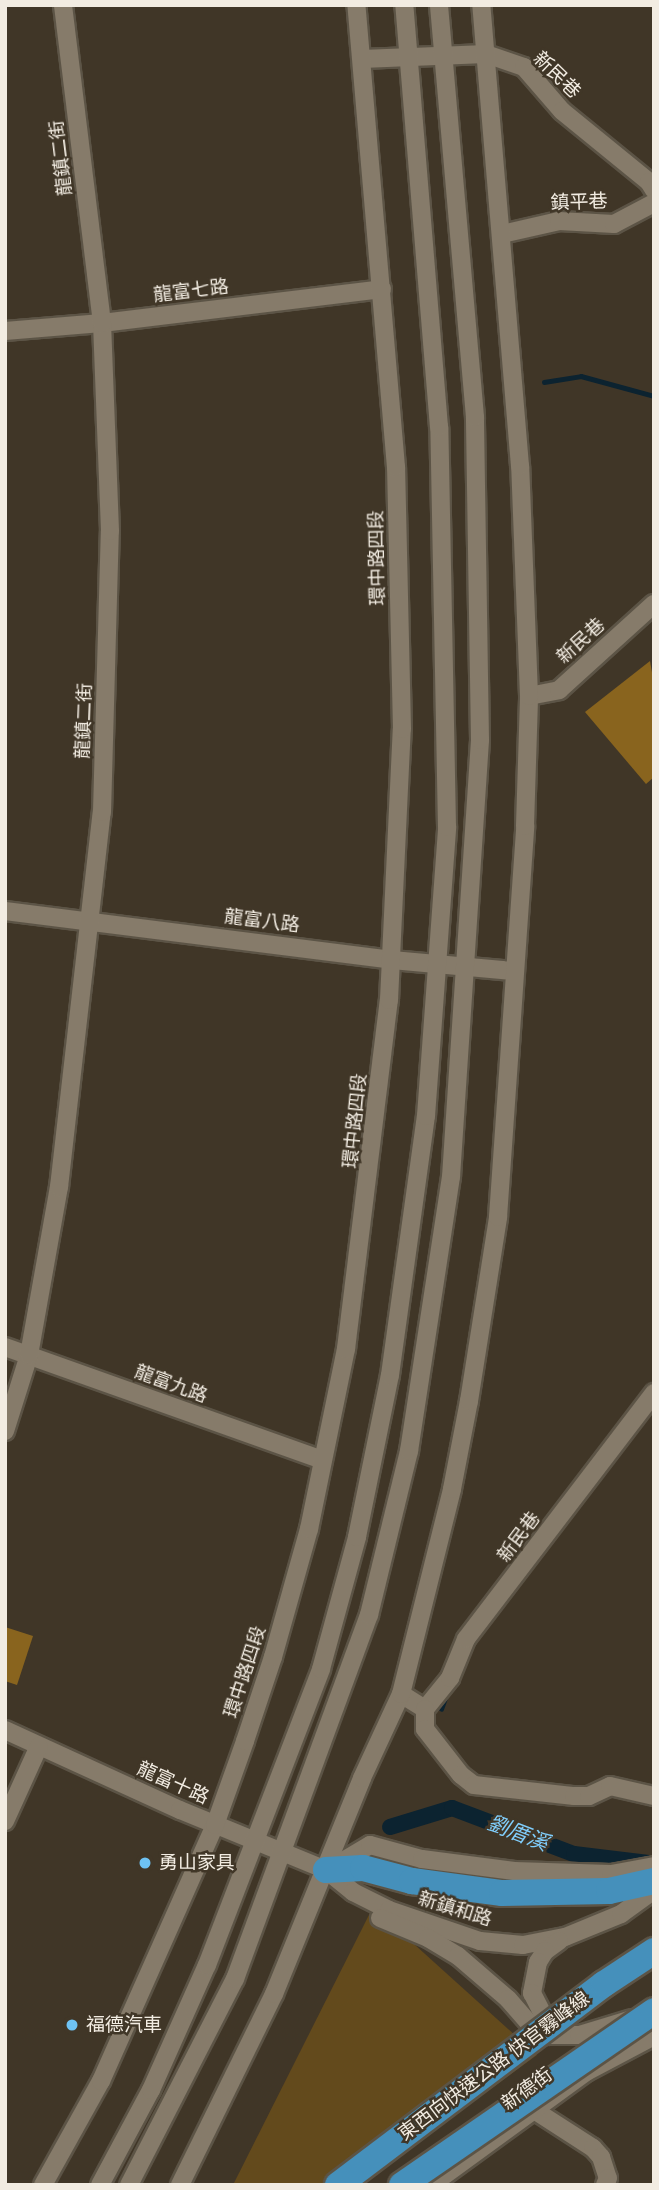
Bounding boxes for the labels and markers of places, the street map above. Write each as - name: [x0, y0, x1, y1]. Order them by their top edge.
- place label: 勇山家具: [159, 1852, 235, 1874]
- marker: 勇山家具: [137, 1855, 153, 1871]
- place label: 福德汽車: [86, 2014, 162, 2036]
- marker: 福德汽車: [64, 2017, 80, 2033]

